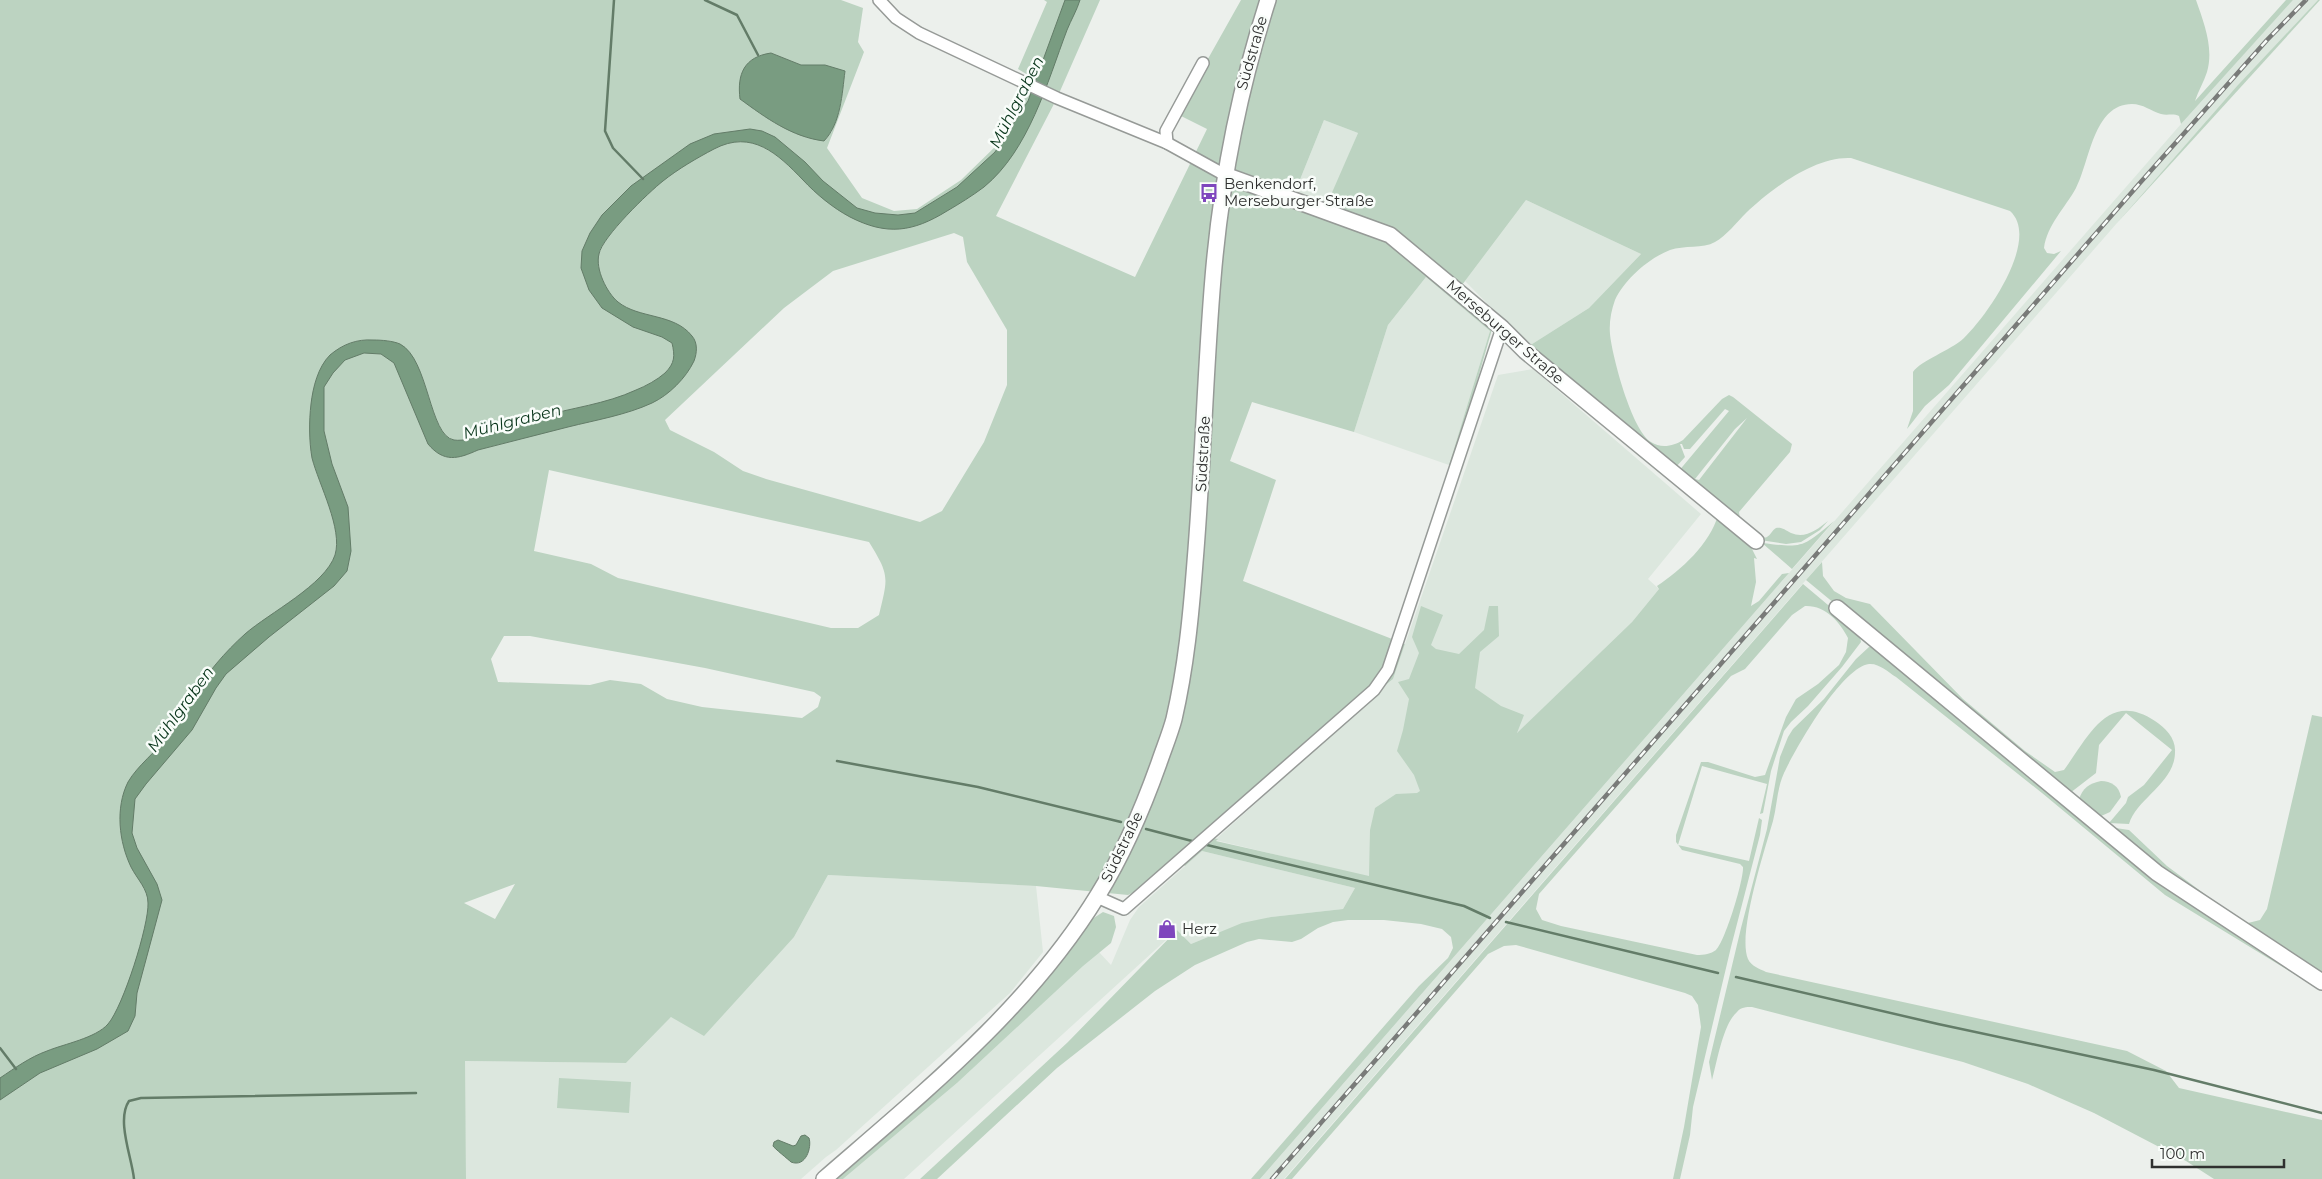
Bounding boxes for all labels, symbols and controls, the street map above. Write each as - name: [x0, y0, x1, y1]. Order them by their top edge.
- street label: Südstraße: [1232, 14, 1271, 92]
- water label: Mühlgraben: [985, 53, 1048, 151]
- place label: Benkendorf, Merseburger Straße: [1224, 174, 1374, 210]
- bus stop icon: Benkendorf, Merseburger Straße: [1198, 182, 1220, 204]
- street label: Merseburger Straße: [1443, 275, 1568, 388]
- water label: Mühlgraben: [461, 400, 563, 443]
- street label: Südstraße: [1191, 415, 1214, 493]
- water label: Mühlgraben: [143, 663, 218, 756]
- street label: Südstraße: [1096, 808, 1147, 885]
- shop icon: Herz: [1156, 918, 1178, 940]
- place label: Herz: [1182, 919, 1217, 938]
- scale bar: [2152, 1136, 2284, 1168]
- text: 100 m: [2160, 1144, 2205, 1163]

